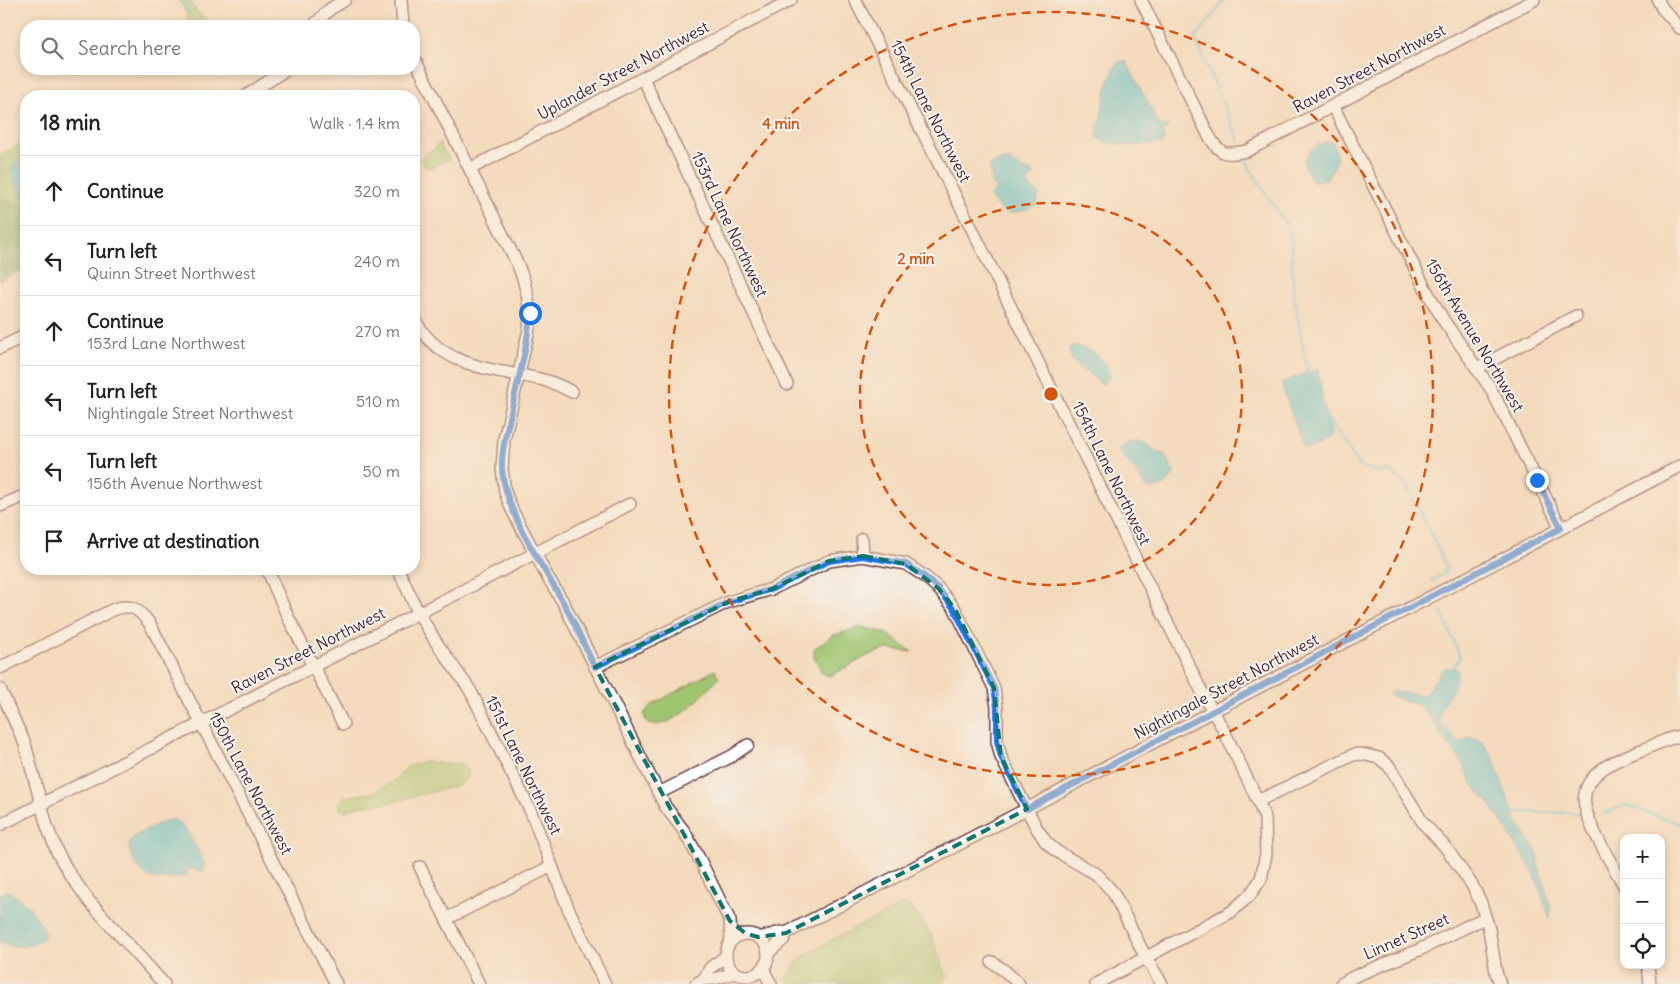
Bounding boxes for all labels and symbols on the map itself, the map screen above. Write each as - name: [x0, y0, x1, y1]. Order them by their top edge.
- street label: Uplander Street Northwest: [534, 16, 713, 124]
- street label: Raven Street Northwest: [1289, 19, 1449, 117]
- street label: 154th Lane Northwest: [886, 36, 976, 186]
- text: 4 min: [762, 114, 800, 133]
- street label: 153rd Lane Northwest: [687, 148, 773, 301]
- text: 2 min: [898, 249, 935, 268]
- street label: 156th Avenue Northwest: [1421, 255, 1529, 416]
- route start: [519, 302, 542, 325]
- centre of rings: [1042, 385, 1060, 403]
- street label: 154th Lane Northwest: [1068, 398, 1156, 549]
- route end: [1526, 469, 1549, 492]
- street label: Raven Street Northwest: [228, 602, 389, 698]
- street label: Nightingale Street Northwest: [1130, 628, 1322, 743]
- street label: 151st Lane Northwest: [482, 692, 567, 839]
- street label: 150th Lane Northwest: [205, 708, 297, 858]
- street label: Linnet Street: [1360, 908, 1452, 964]

